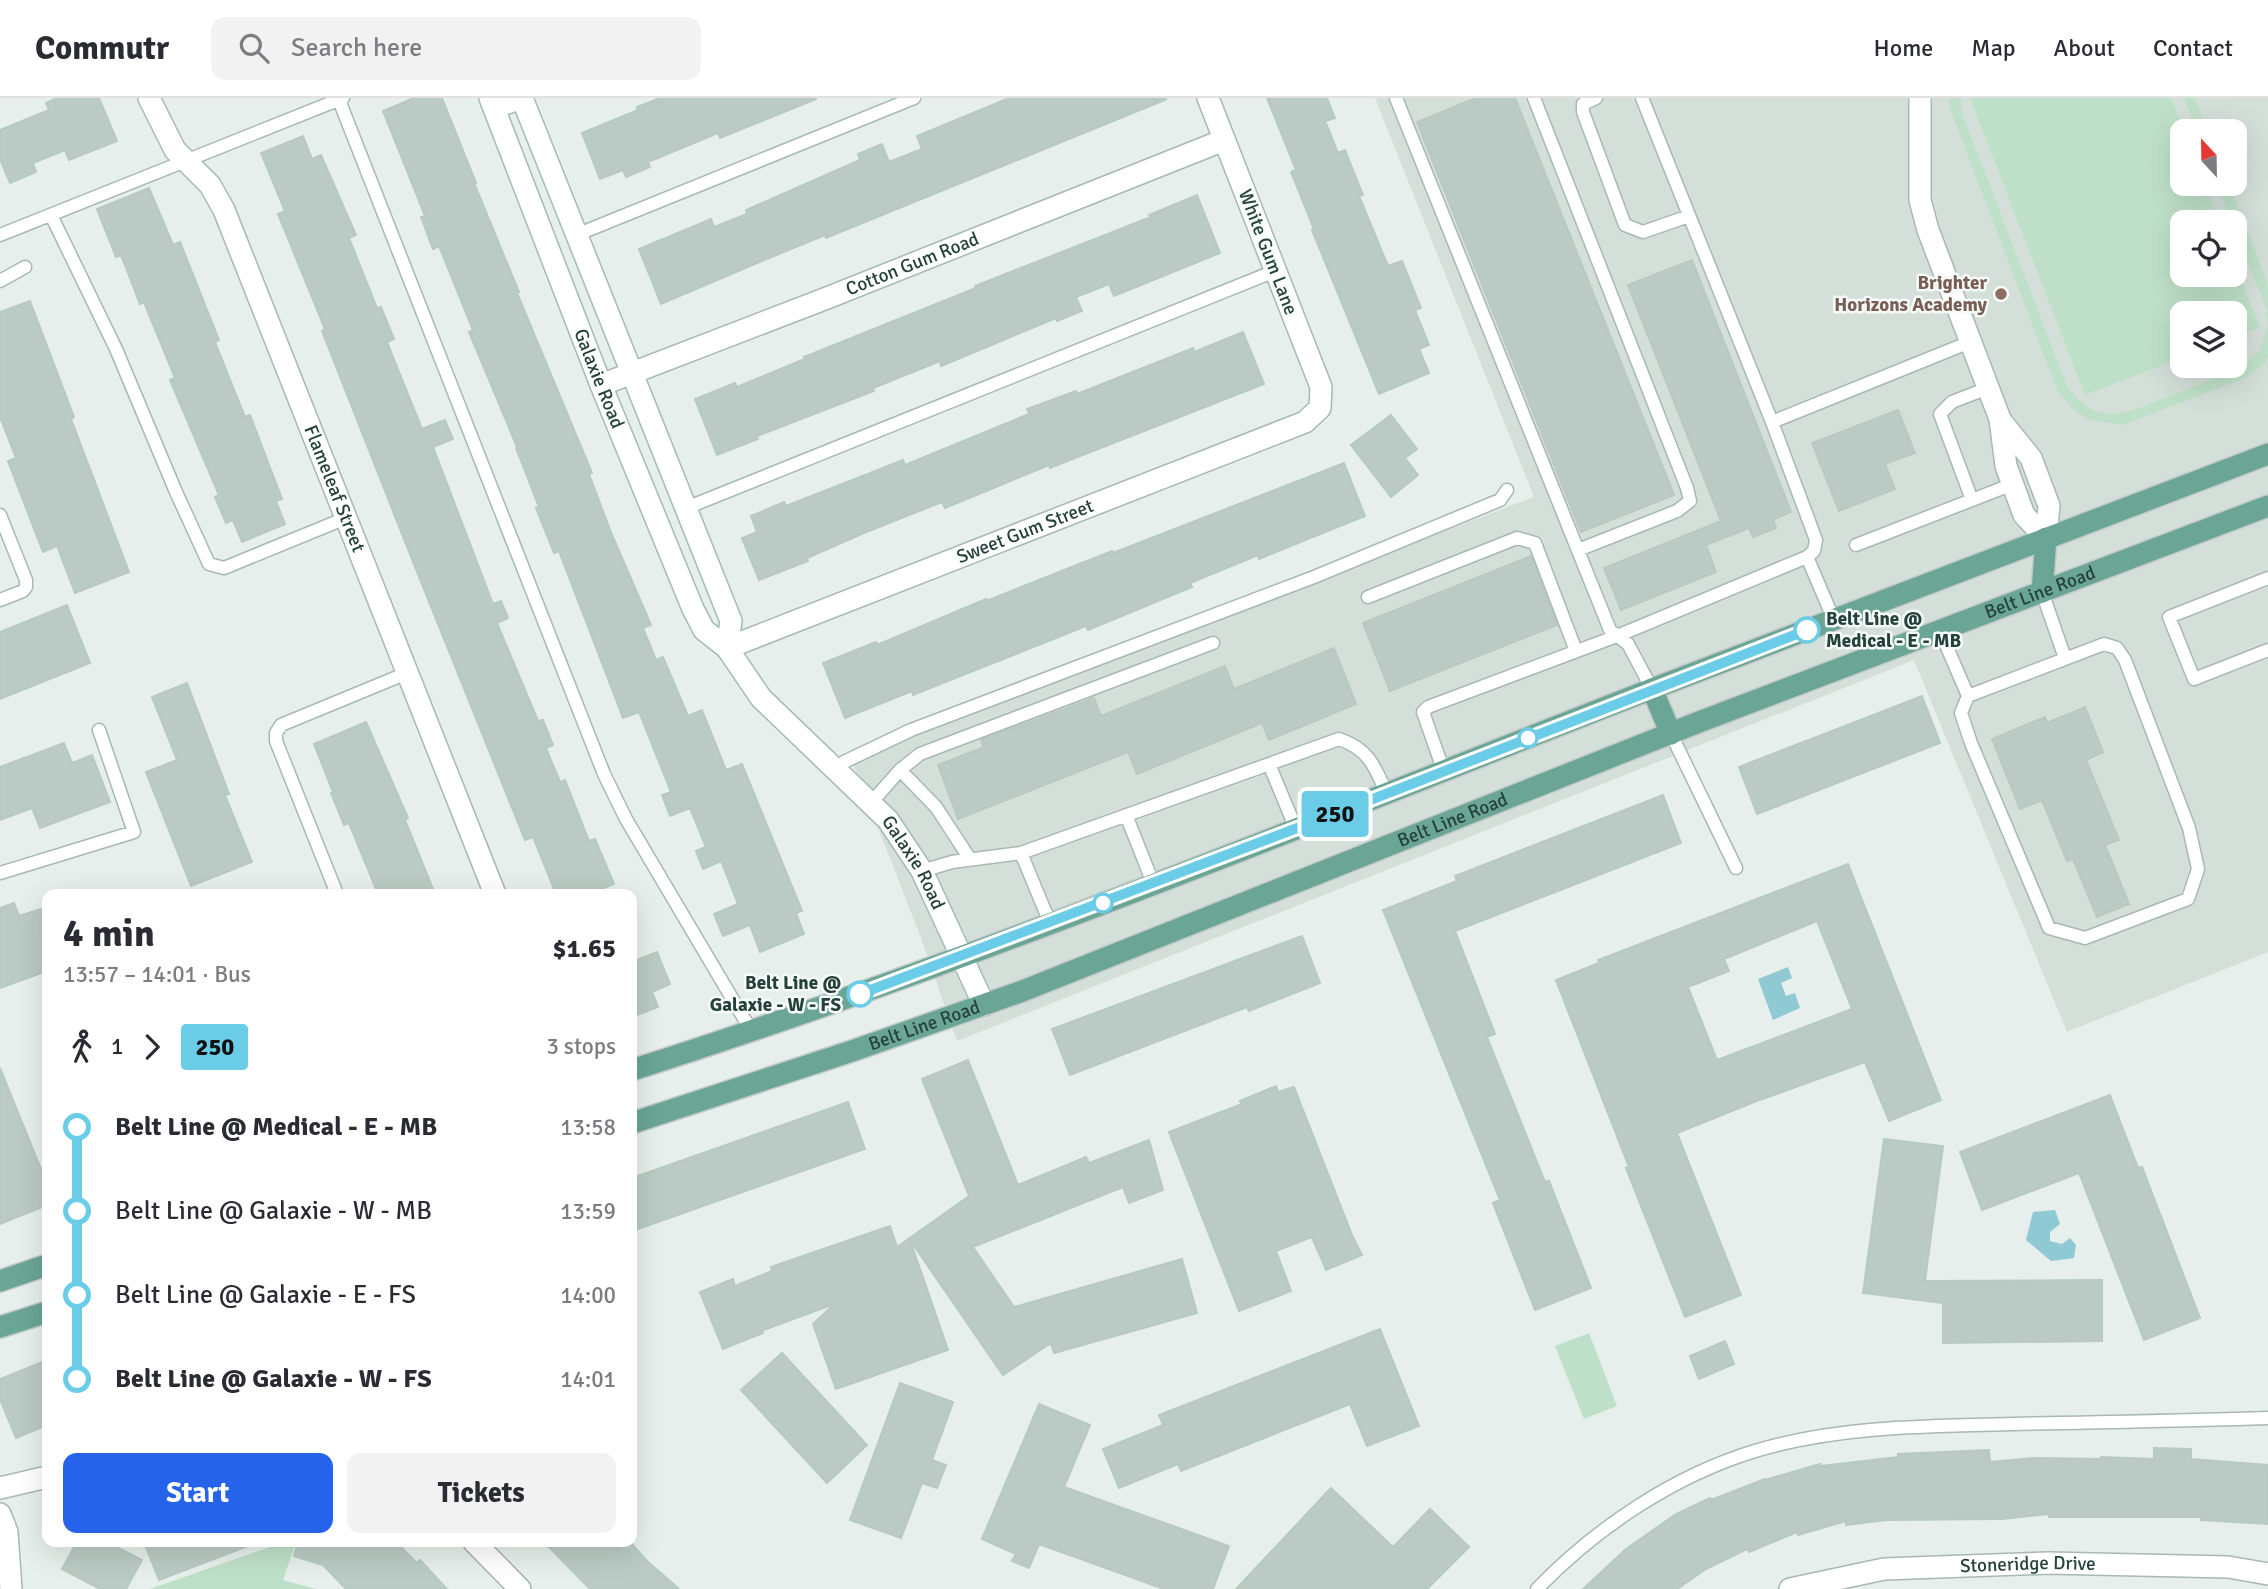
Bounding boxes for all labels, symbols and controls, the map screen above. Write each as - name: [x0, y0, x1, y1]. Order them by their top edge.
- search box: [211, 17, 701, 80]
- text: Commutr: [35, 28, 169, 69]
- icon: search: [235, 29, 273, 67]
- text: Search here: [291, 32, 422, 64]
- text: Home: [1873, 33, 1933, 63]
- text: Map: [1971, 33, 2016, 63]
- text: About: [2054, 33, 2115, 63]
- text: Contact: [2153, 33, 2233, 63]
- north arrow: [2170, 119, 2247, 196]
- map controls: [2170, 119, 2247, 378]
- street label: White Gum Lane: [1233, 186, 1303, 318]
- button: locate: [2170, 210, 2247, 287]
- street label: Cotton Gum Road: [842, 227, 982, 301]
- place label: Brighter Horizons Academy: [1834, 271, 1988, 317]
- marker: Brighter Horizons Academy: [1993, 286, 2009, 302]
- button: layers: [2170, 301, 2247, 378]
- street label: Galaxie Road: [568, 325, 630, 432]
- street label: Flameleaf Street: [298, 422, 370, 556]
- street label: Sweet Gum Street: [953, 494, 1097, 569]
- street label: Belt Line Road: [1981, 561, 2099, 624]
- place label: Belt Line @ Medical - E - MB: [1826, 607, 1962, 653]
- marker: Belt Line @ Medical - E - MB: [1794, 617, 1820, 643]
- unlabelled marker: [1518, 728, 1538, 748]
- street label: Belt Line Road: [1394, 787, 1511, 853]
- line badge: 250: [1295, 791, 1375, 837]
- text: 250: [1316, 799, 1354, 829]
- street label: Galaxie Road: [876, 811, 950, 913]
- unlabelled marker: [1093, 893, 1113, 913]
- text: 4 min: [63, 910, 155, 957]
- text: $1.65: [552, 933, 616, 965]
- text: 13:57 – 14:01 · Bus: [63, 960, 251, 989]
- place label: Belt Line @ Galaxie - W - FS: [710, 971, 841, 1017]
- marker: Belt Line @ Galaxie - W - FS: [847, 981, 873, 1007]
- street label: Belt Line Road: [865, 995, 983, 1056]
- icon: walk: [63, 1028, 101, 1066]
- icon: forward: [133, 1028, 171, 1066]
- text: 1: [111, 1032, 123, 1061]
- text: 250: [195, 1032, 234, 1062]
- text: 3 stops: [546, 1032, 616, 1061]
- text: Belt Line @ Medical - E - MB: [115, 1111, 437, 1143]
- text: 13:58: [560, 1113, 616, 1142]
- text: Belt Line @ Galaxie - W - MB: [115, 1195, 432, 1227]
- text: 13:59: [560, 1197, 616, 1226]
- text: Belt Line @ Galaxie - E - FS: [115, 1279, 416, 1311]
- text: 14:00: [560, 1281, 616, 1310]
- text: Belt Line @ Galaxie - W - FS: [115, 1363, 432, 1395]
- text: 14:01: [560, 1365, 616, 1394]
- button: Start: [63, 1453, 333, 1533]
- button: Tickets: [347, 1453, 616, 1533]
- street label: Stoneridge Drive: [1960, 1551, 2096, 1578]

